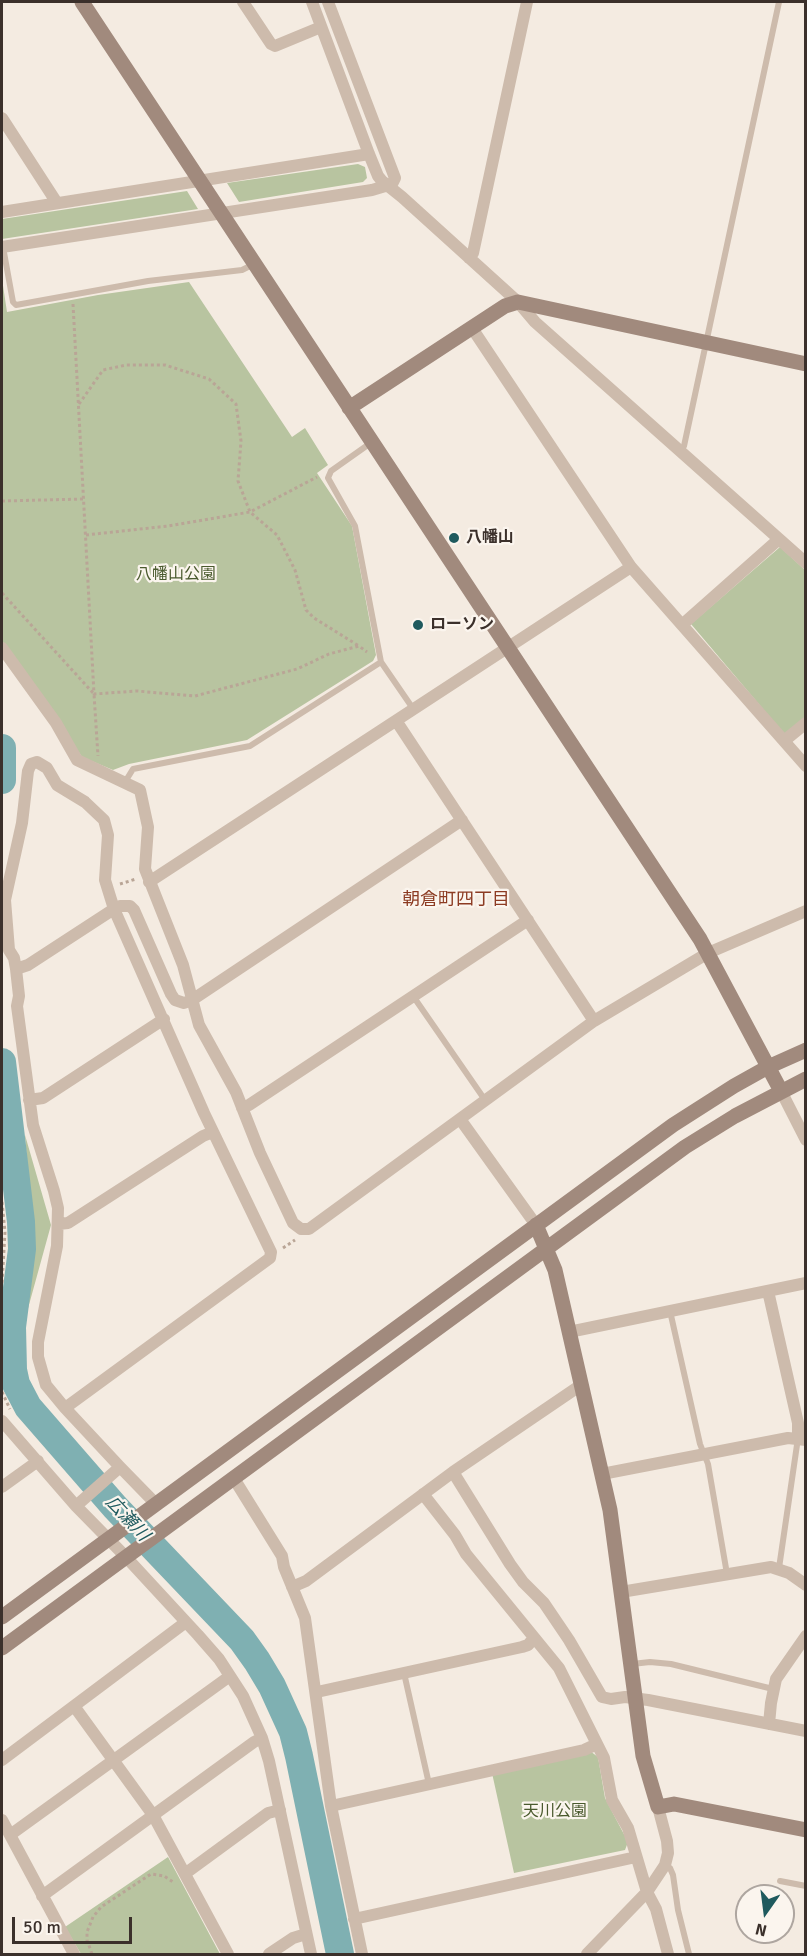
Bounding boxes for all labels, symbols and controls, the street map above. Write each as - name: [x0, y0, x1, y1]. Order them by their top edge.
- place label: 八幡山: [466, 528, 514, 548]
- marker: 八幡山: [447, 531, 461, 545]
- park label: 八幡山公園: [136, 565, 216, 585]
- place label: ローソン: [430, 615, 494, 635]
- marker: ローソン: [411, 618, 425, 632]
- district label: 朝倉町四丁目: [402, 889, 510, 911]
- water label: 広瀬川: [101, 1492, 153, 1546]
- park label: 天川公園: [523, 1802, 587, 1822]
- north arrow: [735, 1884, 795, 1944]
- scale bar: [15, 1905, 135, 1943]
- text: 50 m: [23, 1916, 61, 1938]
- text: N: [753, 1918, 769, 1941]

